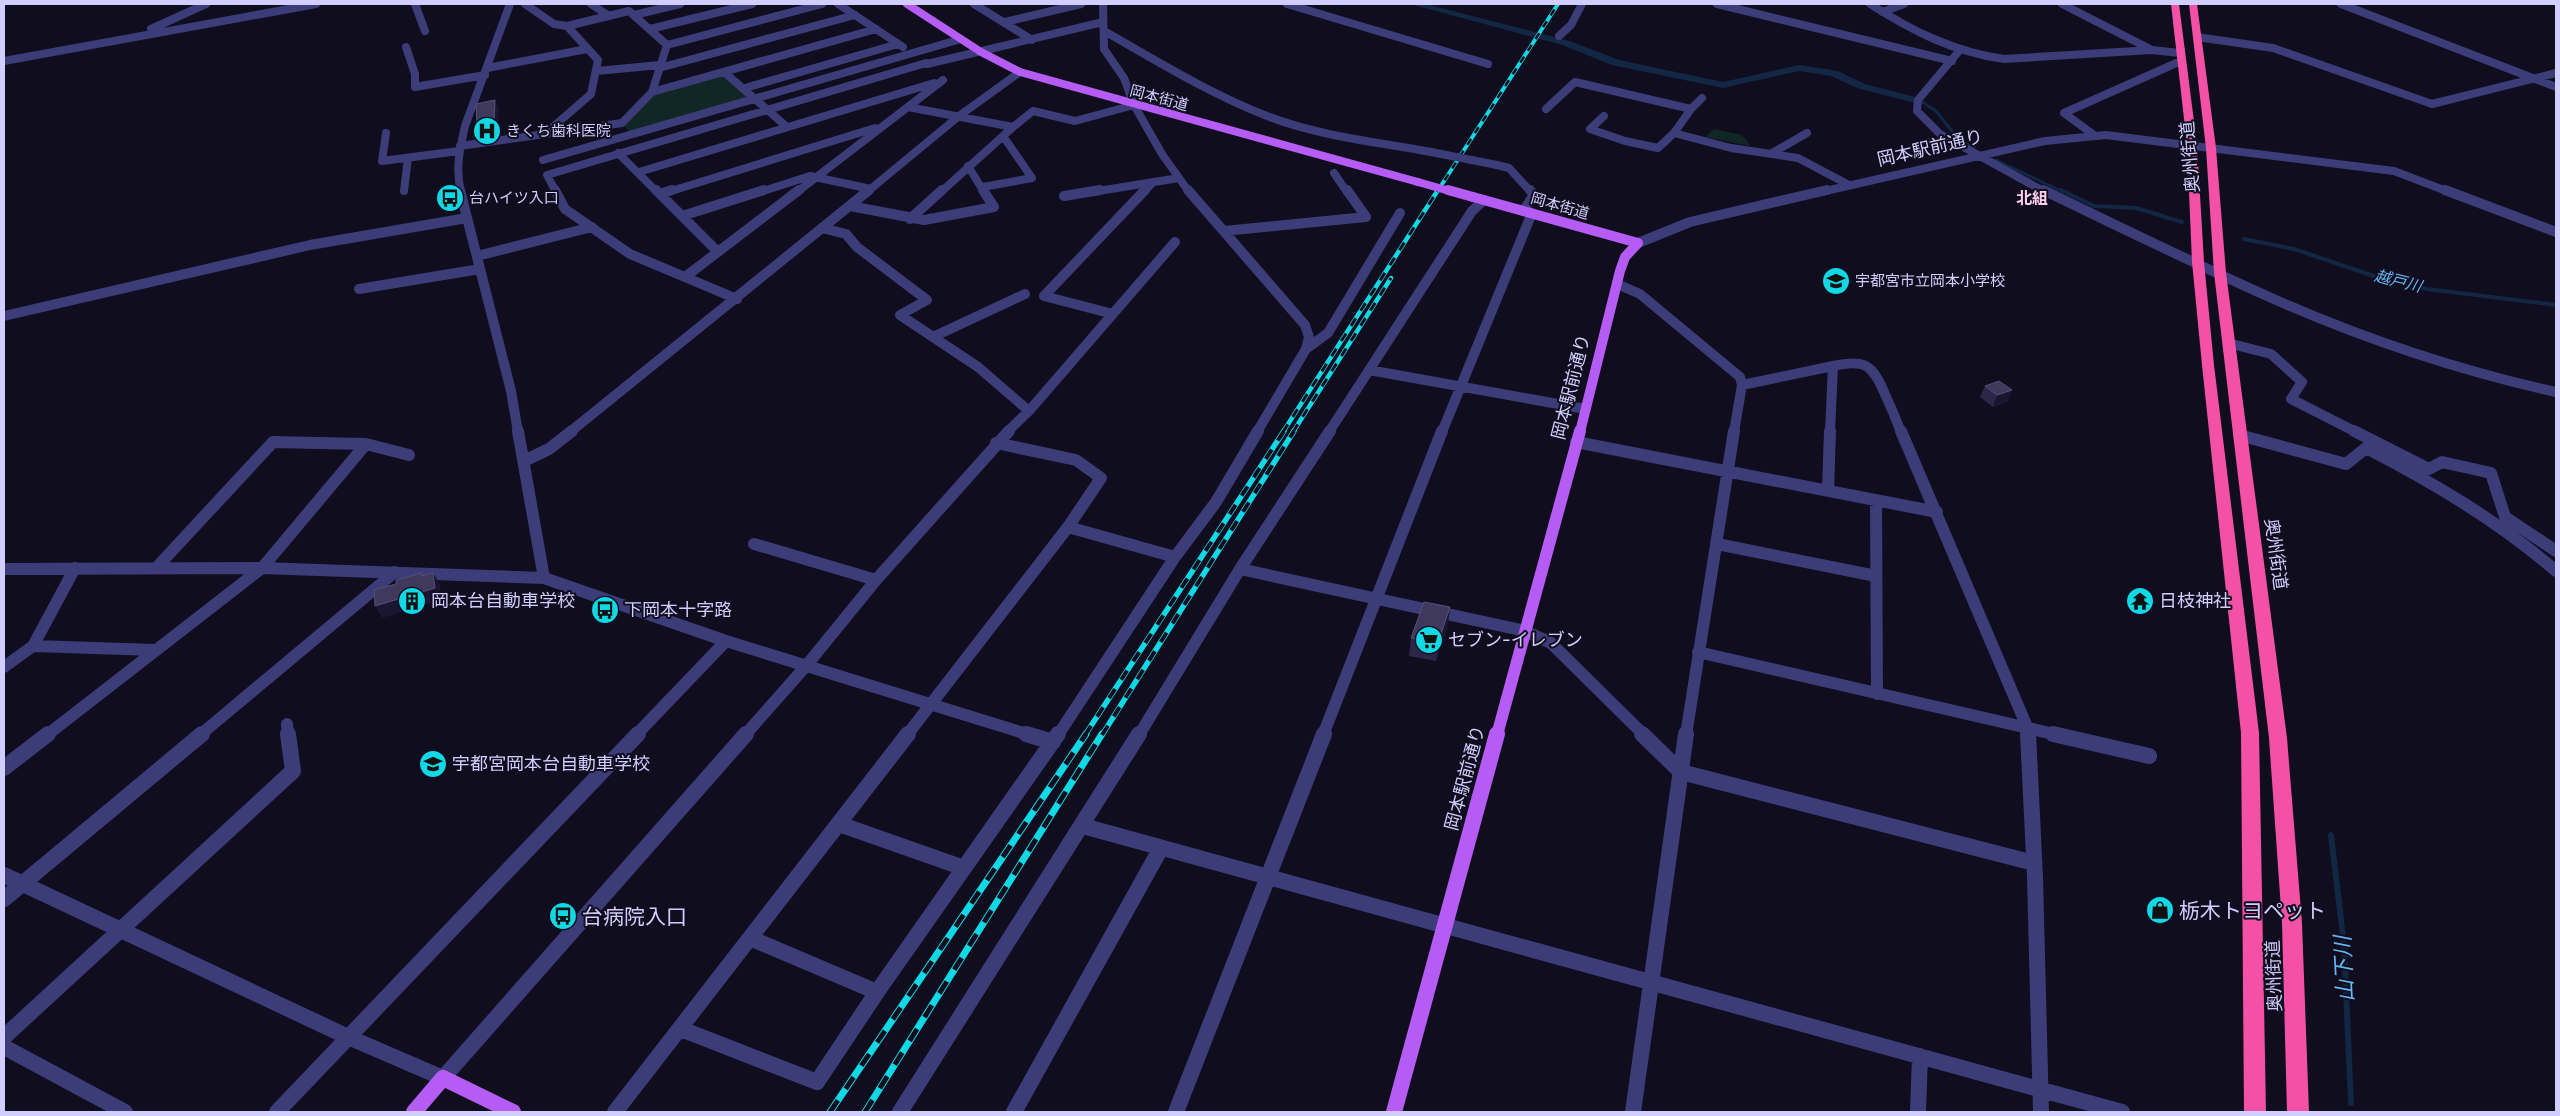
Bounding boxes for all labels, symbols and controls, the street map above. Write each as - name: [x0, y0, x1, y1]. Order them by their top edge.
- street label: 岡本街道: [1128, 82, 1190, 114]
- hospital icon: きくち歯科医院: [472, 116, 502, 146]
- street label: 奥州街道: [2176, 120, 2204, 194]
- place label: きくち歯科医院: [506, 122, 611, 140]
- street label: 岡本駅前通り: [1875, 125, 1985, 171]
- bus stop icon: 台ハイツ入口: [435, 183, 465, 213]
- place label: 台ハイツ入口: [469, 189, 559, 207]
- street label: 岡本街道: [1529, 189, 1591, 223]
- district label: 北組: [2016, 189, 2048, 208]
- school or university icon: 宇都宮市立岡本小学校: [1821, 266, 1851, 296]
- water label: 越戸川: [2372, 266, 2426, 297]
- place label: 宇都宮市立岡本小学校: [1855, 272, 2005, 290]
- street label: 岡本駅前通り: [1547, 332, 1595, 442]
- street label: 奥州街道: [2260, 517, 2292, 591]
- building icon: 岡本台自動車学校: [397, 586, 427, 616]
- temple icon: 日枝神社: [2125, 586, 2155, 616]
- place label: 岡本台自動車学校: [431, 590, 575, 612]
- place label: 日枝神社: [2159, 590, 2231, 612]
- bus stop icon: 下岡本十字路: [590, 595, 620, 625]
- place label: 下岡本十字路: [624, 599, 732, 621]
- supermarket icon: セブン-イレブン: [1414, 625, 1444, 655]
- place label: セブン-イレブン: [1448, 629, 1583, 651]
- street label: 岡本駅前通り: [1440, 723, 1490, 833]
- school or university icon: 宇都宮岡本台自動車学校: [418, 749, 448, 779]
- place label: 宇都宮岡本台自動車学校: [452, 753, 650, 775]
- shop icon: 栃木トヨペット: [2145, 895, 2175, 925]
- place label: 栃木トヨペット: [2179, 898, 2326, 923]
- bus stop icon: 台病院入口: [548, 901, 578, 931]
- place label: 台病院入口: [582, 904, 687, 929]
- water label: 山下川: [2329, 933, 2359, 1003]
- street label: 奥州街道: [2262, 940, 2286, 1012]

